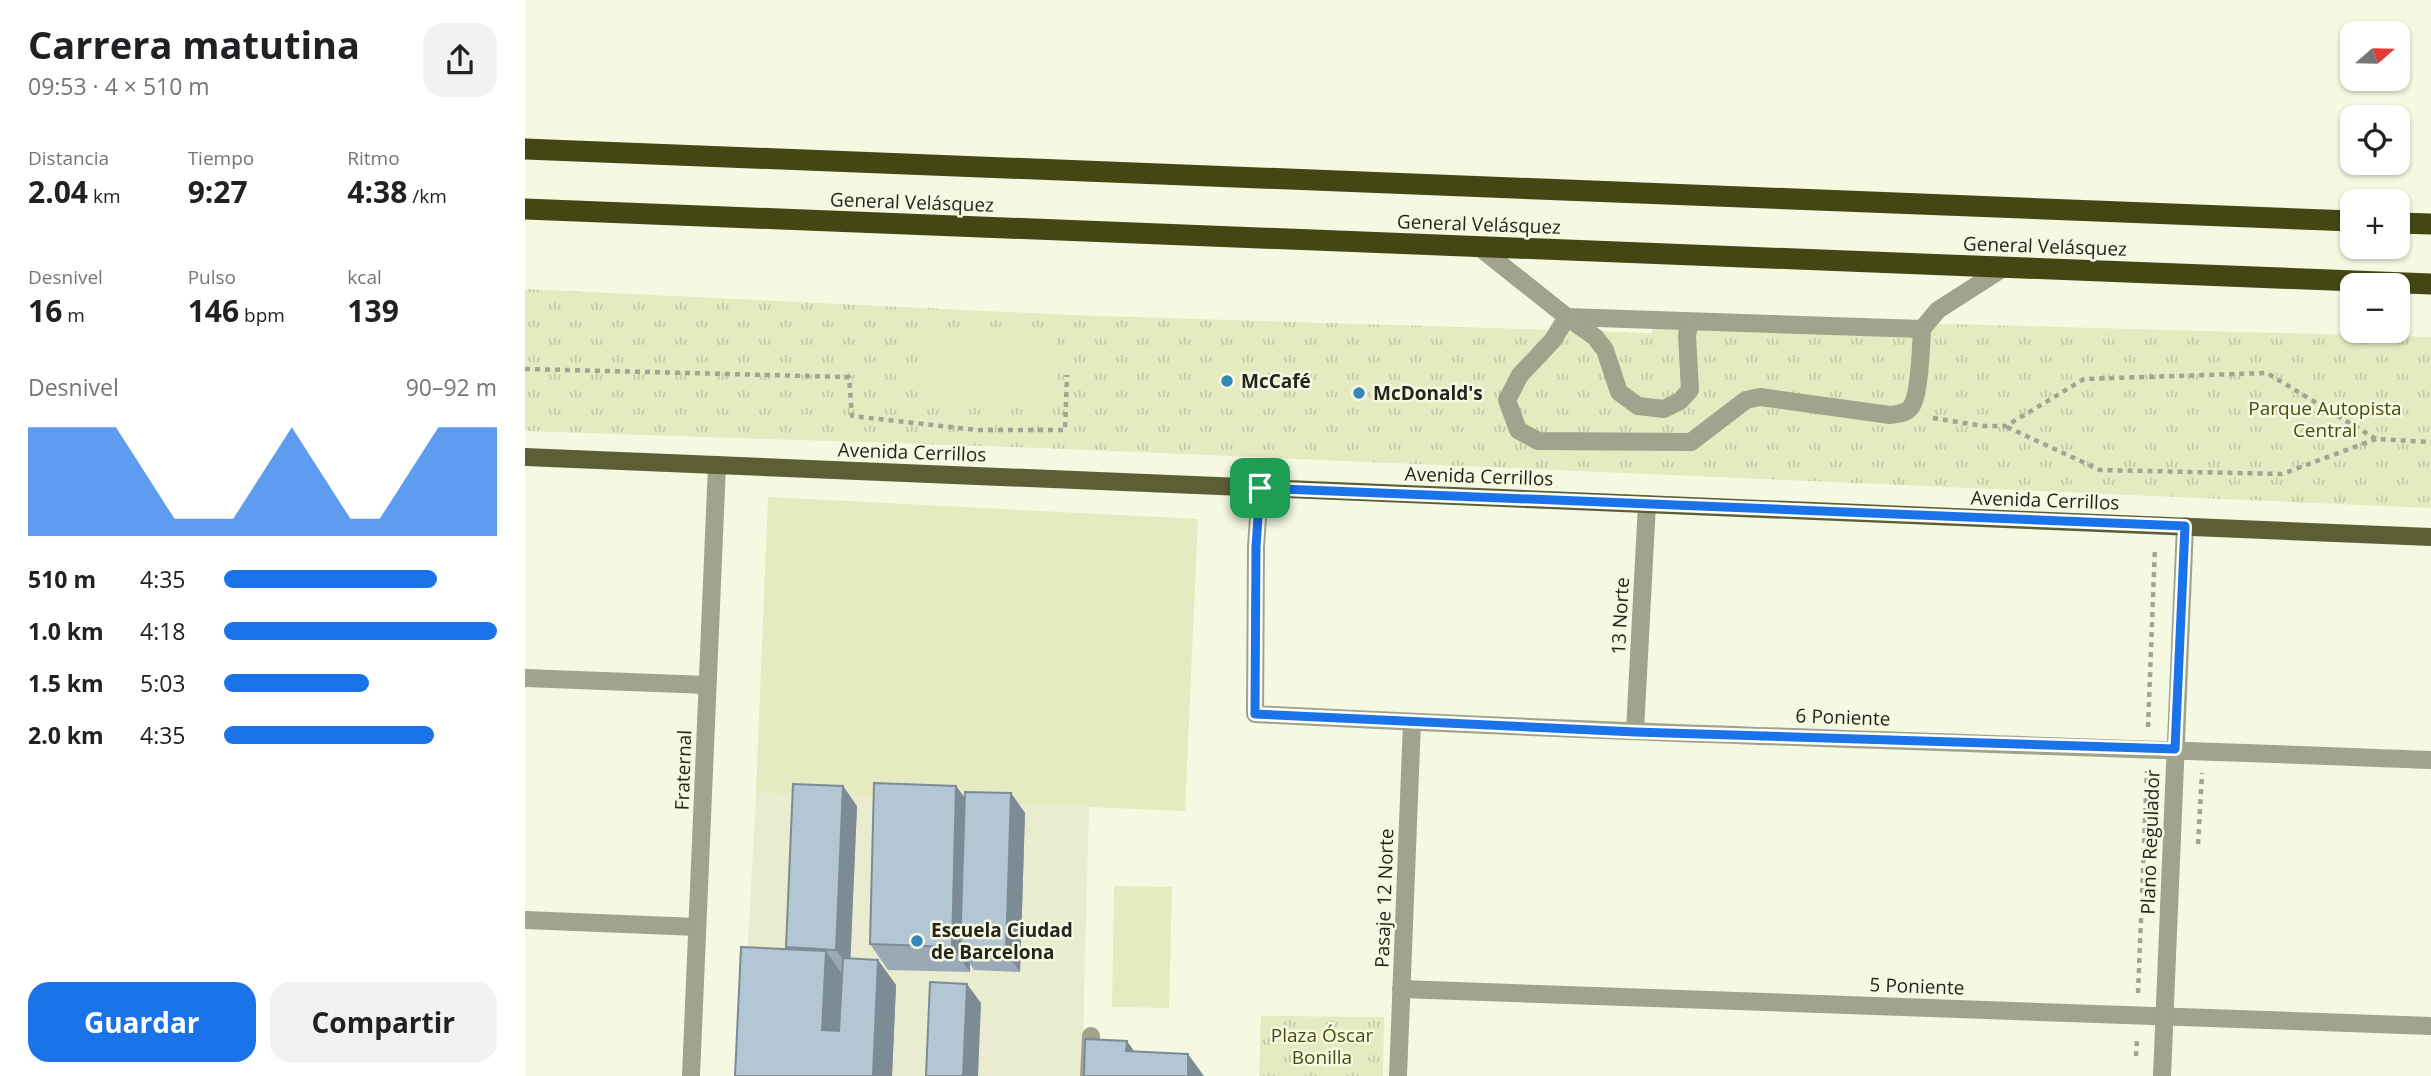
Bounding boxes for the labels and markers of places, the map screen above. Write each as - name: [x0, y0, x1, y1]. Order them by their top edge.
- place label: McCafé: [1241, 368, 1311, 394]
- marker: McCafé: [1219, 373, 1235, 389]
- place label: McDonald's: [1373, 380, 1483, 406]
- marker: McDonald's: [1351, 385, 1367, 401]
- pin: [1230, 458, 1290, 518]
- place label: Escuela Ciudad de Barcelona: [931, 917, 1073, 965]
- marker: Escuela Ciudad de Barcelona: [909, 933, 925, 949]

